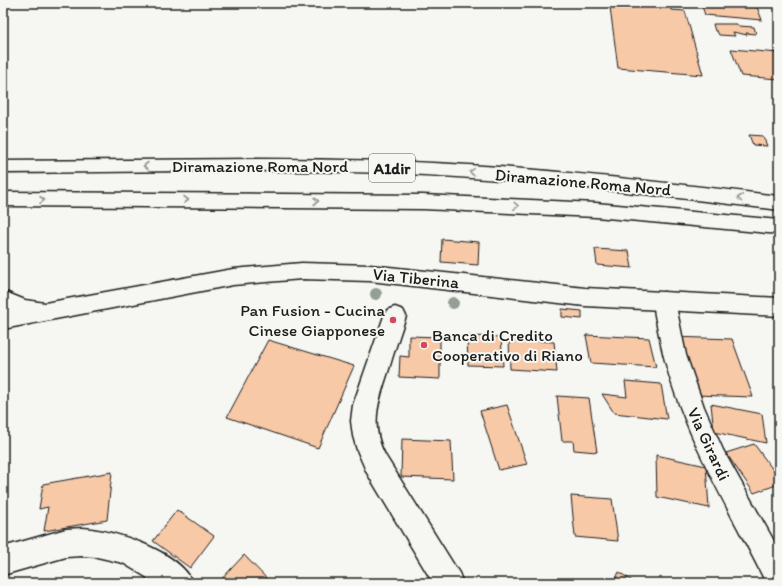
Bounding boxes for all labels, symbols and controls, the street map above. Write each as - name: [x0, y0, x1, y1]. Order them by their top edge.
- road number: A1dir: [369, 154, 415, 182]
- street label: Diramazione Roma Nord: [172, 156, 349, 176]
- one-way arrow: [143, 162, 149, 170]
- street label: Diramazione Roma Nord: [494, 164, 673, 200]
- one-way arrow: [469, 167, 475, 176]
- one-way arrow: [737, 194, 743, 203]
- one-way arrow: [39, 195, 45, 204]
- one-way arrow: [183, 196, 189, 204]
- one-way arrow: [313, 197, 319, 205]
- one-way arrow: [513, 202, 519, 211]
- street label: Via Tiberina: [372, 264, 460, 292]
- place label: Pan Fusion - Cucina Cinese Giapponese: [240, 300, 385, 340]
- marker: Pan Fusion - Cucina Cinese Giapponese: [388, 315, 398, 325]
- place label: Banca di Credito Cooperativo di Riano: [432, 325, 583, 365]
- marker: Banca di Credito Cooperativo di Riano: [419, 340, 429, 350]
- street label: Via Girardi: [683, 404, 735, 484]

